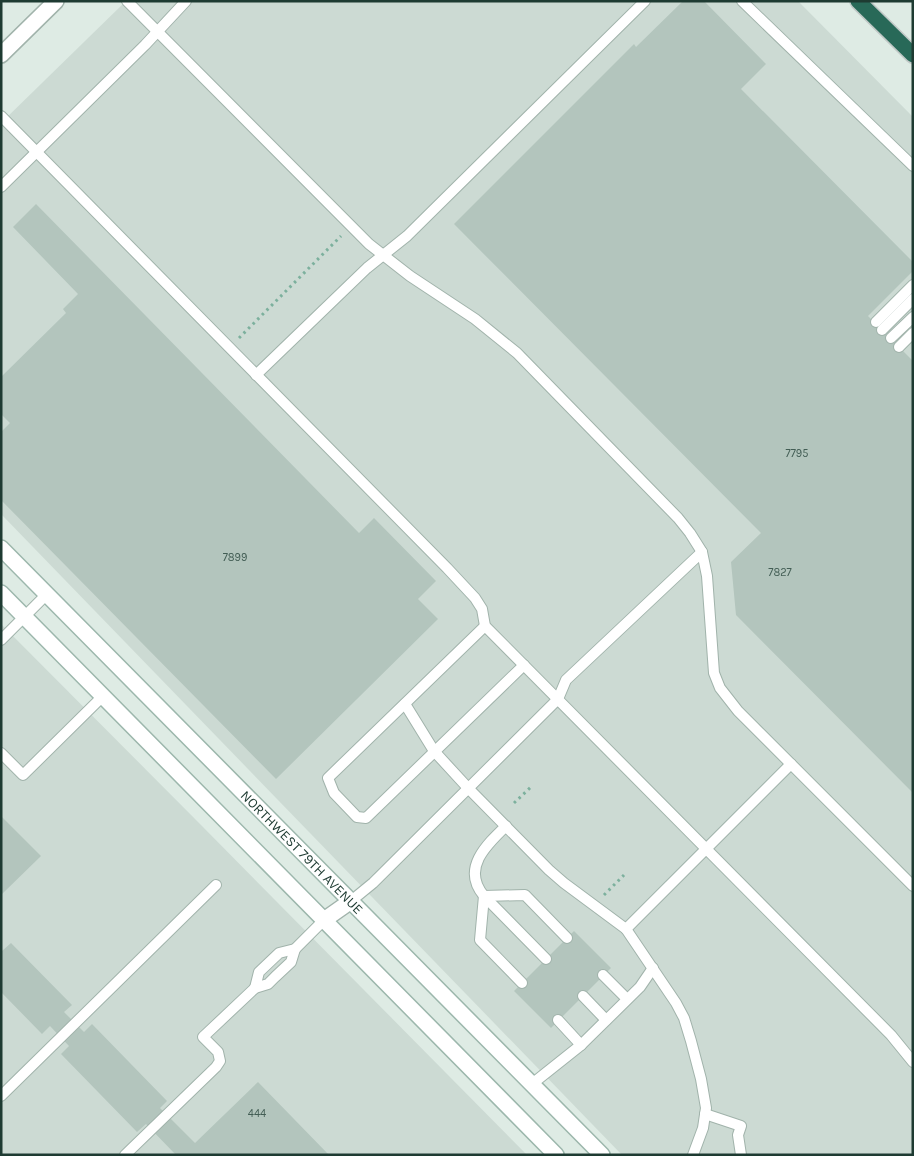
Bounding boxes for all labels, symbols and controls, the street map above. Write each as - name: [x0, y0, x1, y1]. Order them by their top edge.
- house number: 7795: [786, 447, 808, 460]
- house number: 7899: [223, 551, 247, 564]
- house number: 7827: [768, 566, 792, 579]
- street label: NORTHWEST 79TH AVENUE: [237, 787, 367, 918]
- house number: 444: [248, 1107, 266, 1120]

